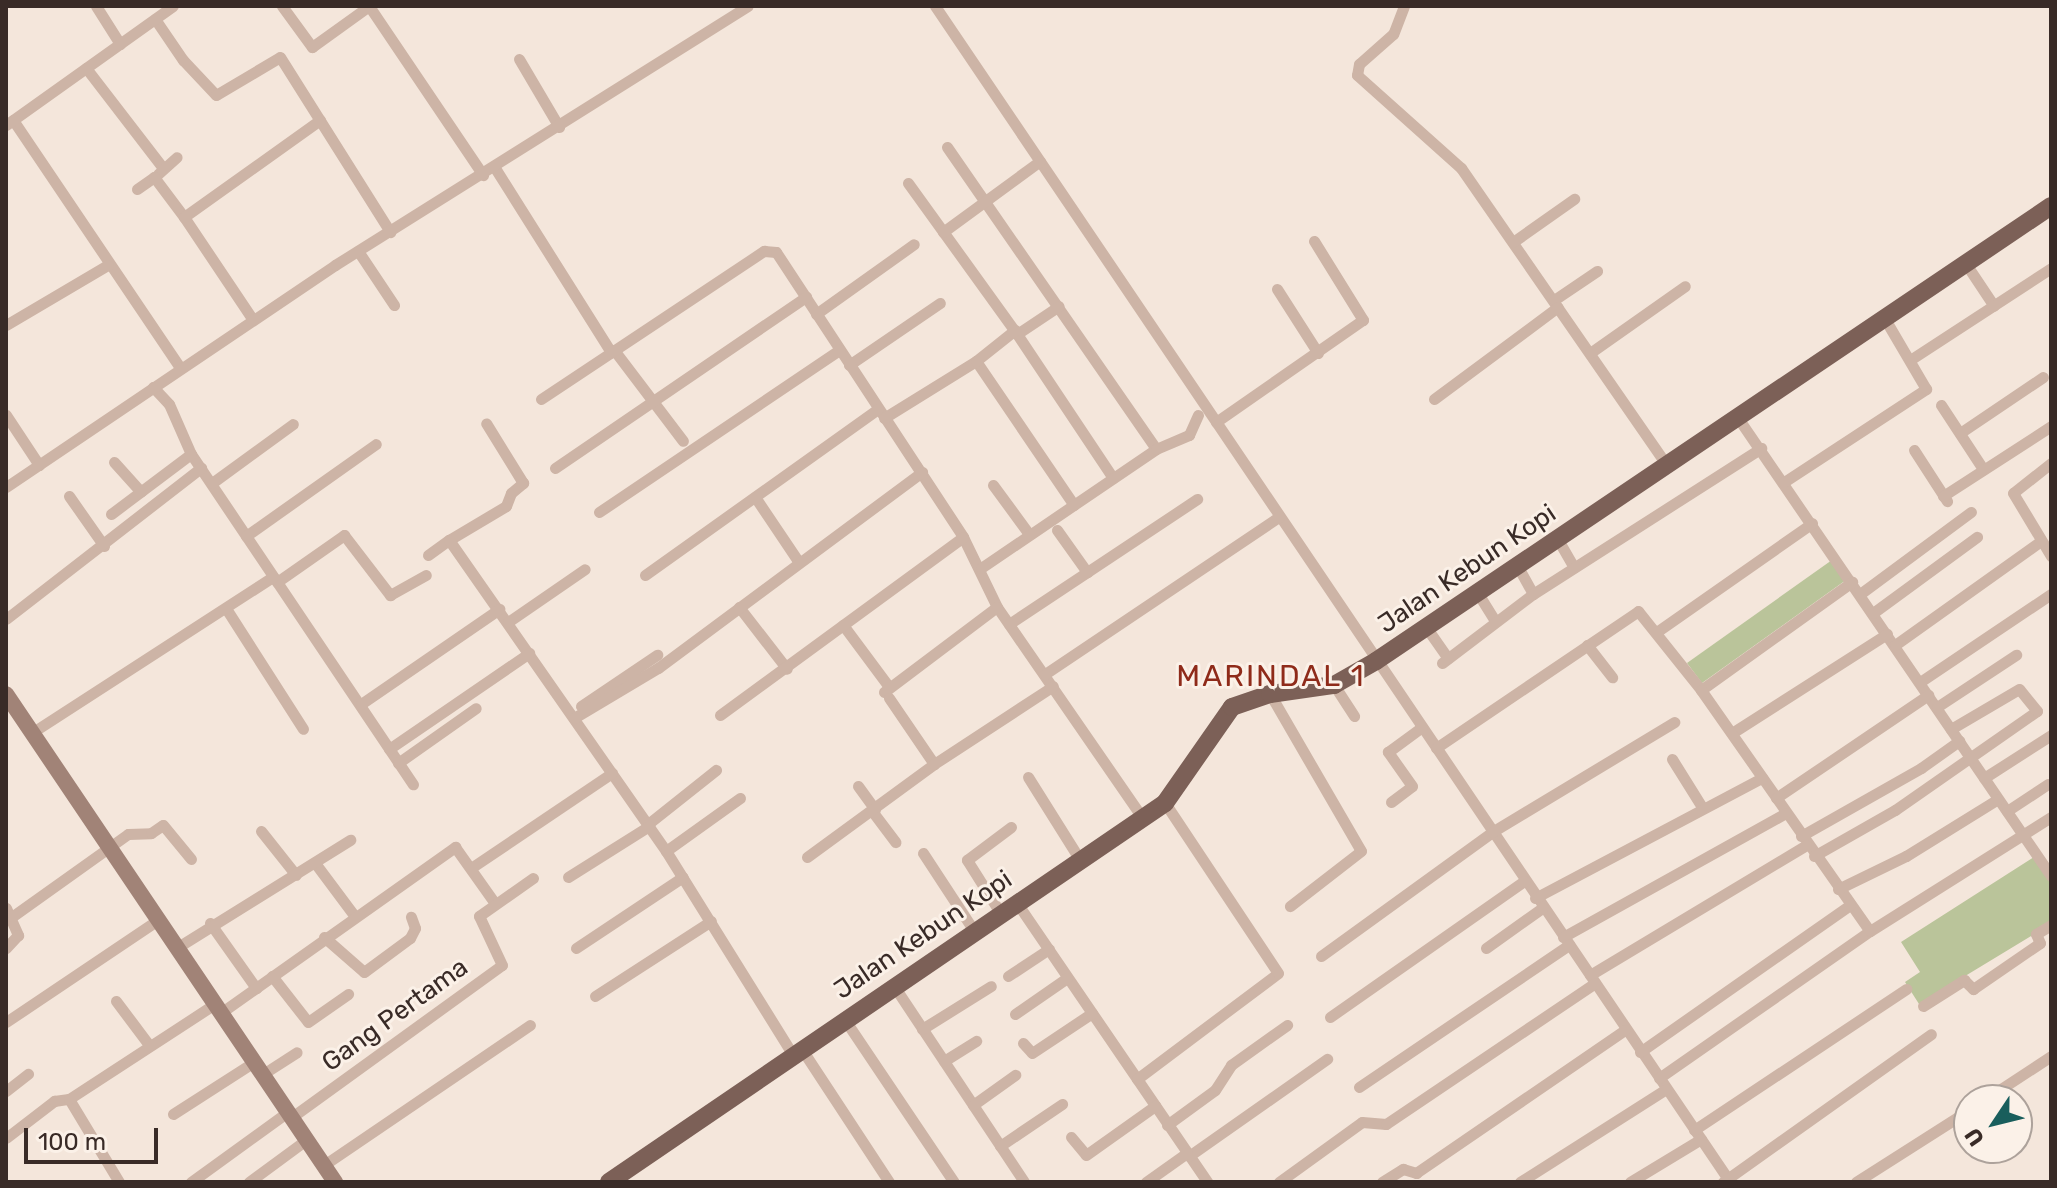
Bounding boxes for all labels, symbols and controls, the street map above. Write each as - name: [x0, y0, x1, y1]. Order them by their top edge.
- street label: Jalan Kebun Kopi: [1372, 498, 1562, 640]
- district label: MARINDAL 1: [1176, 658, 1366, 694]
- street label: Jalan Kebun Kopi: [828, 864, 1018, 1006]
- street label: Gang Pertama: [316, 952, 474, 1078]
- north arrow: [1953, 1084, 2033, 1164]
- scale bar: [28, 1112, 162, 1162]
- text: U: [1959, 1123, 1990, 1151]
- text: 100 m: [38, 1128, 106, 1156]

